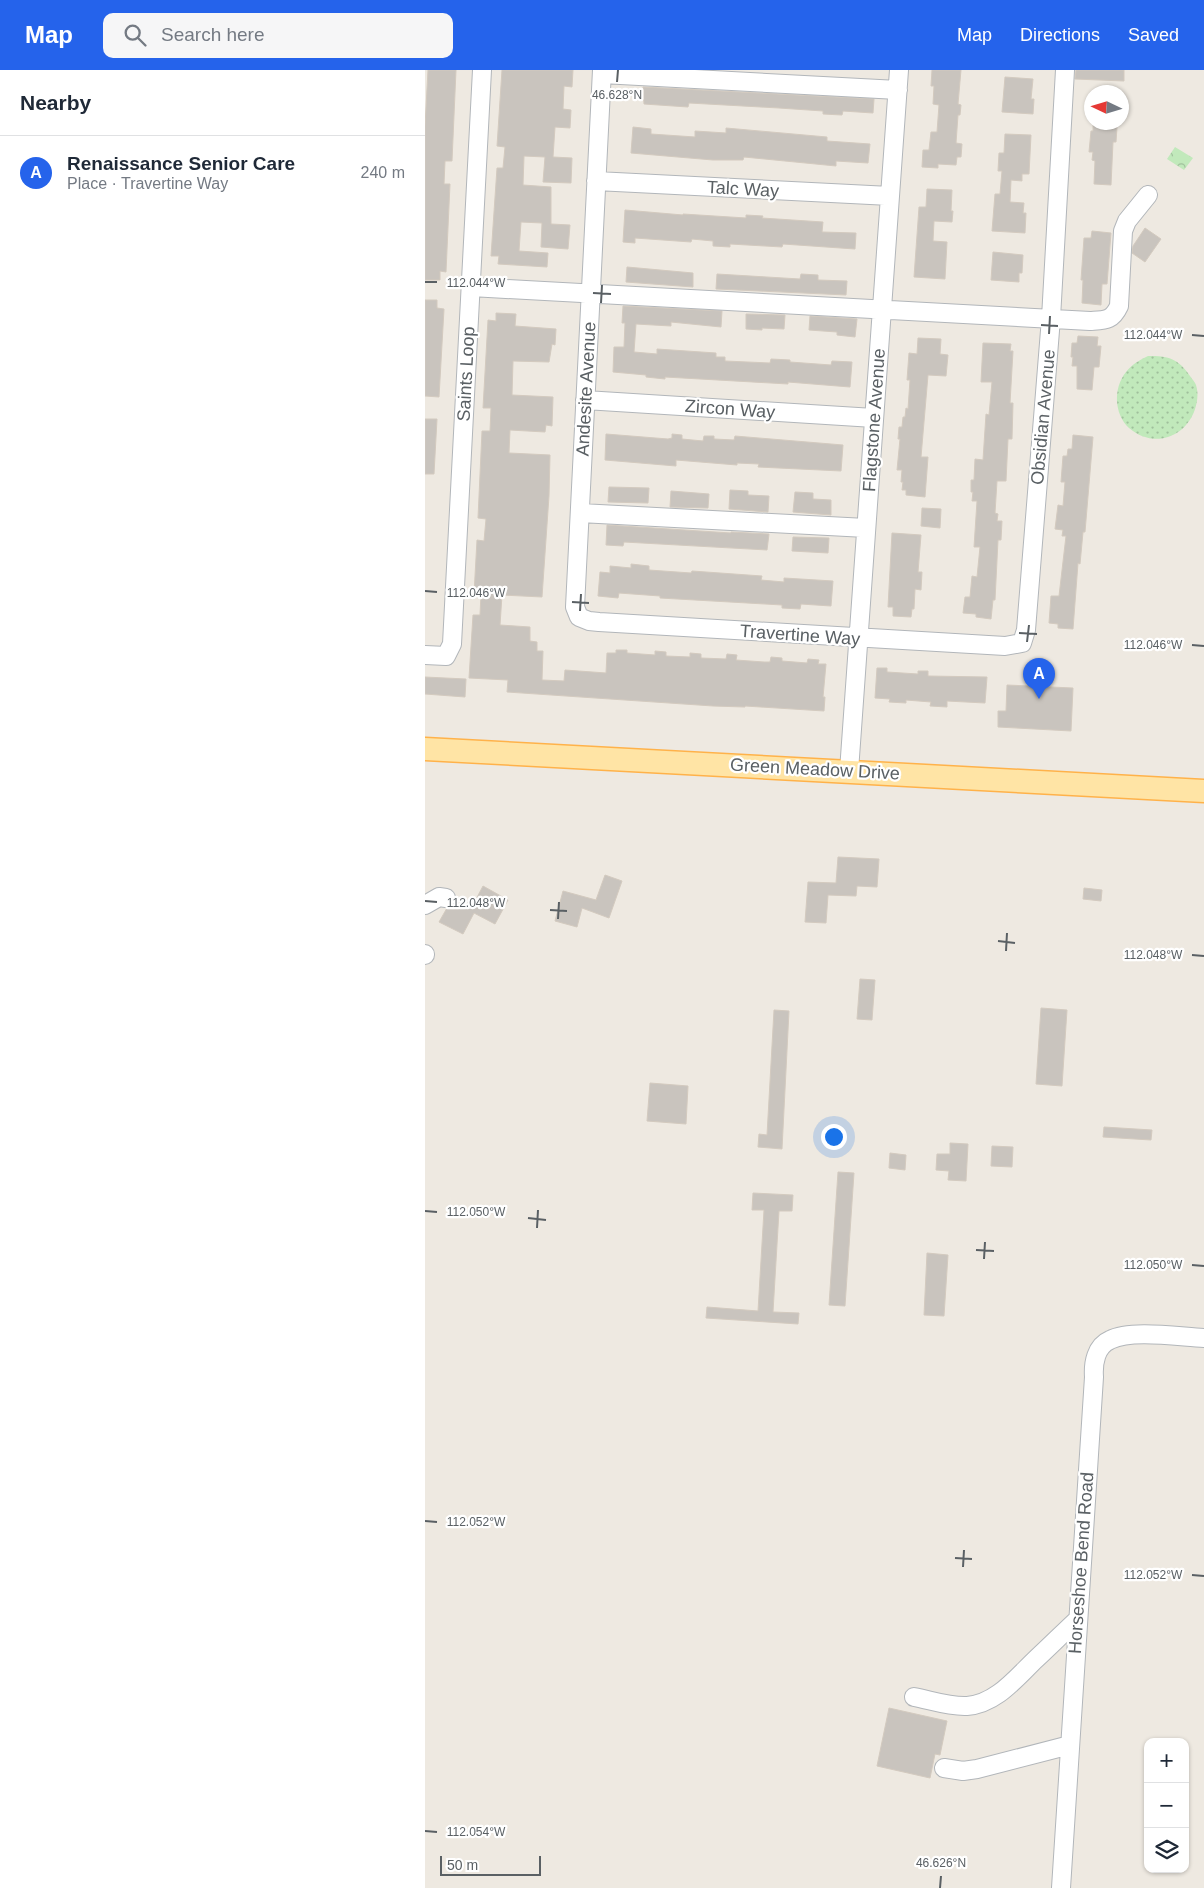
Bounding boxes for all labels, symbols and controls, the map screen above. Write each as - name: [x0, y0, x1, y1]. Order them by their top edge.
- search box: [103, 13, 453, 58]
- text: Map: [25, 21, 73, 48]
- icon: search: [121, 21, 149, 49]
- text: Search here: [161, 24, 265, 45]
- text: Map: [957, 25, 992, 45]
- text: Directions: [1020, 25, 1100, 45]
- text: Saved: [1128, 25, 1179, 45]
- north arrow: [1084, 85, 1129, 130]
- text: 46.628°N: [592, 88, 642, 102]
- text: Nearby: [20, 91, 91, 114]
- text: Renaissance Senior Care: [67, 153, 295, 174]
- text: A: [30, 164, 42, 181]
- text: 240 m: [361, 164, 405, 181]
- text: Place · Travertine Way: [67, 175, 228, 192]
- street label: Talc Way: [706, 177, 780, 201]
- text: 112.044°W: [447, 276, 506, 290]
- street label: Andesite Avenue: [572, 321, 600, 457]
- street label: Saints Loop: [454, 326, 478, 422]
- text: 112.044°W: [1124, 328, 1183, 342]
- street label: Flagstone Avenue: [859, 348, 889, 492]
- street label: Obsidian Avenue: [1027, 348, 1059, 486]
- street label: Zircon Way: [684, 396, 776, 422]
- text: 112.046°W: [447, 586, 506, 600]
- street label: Travertine Way: [739, 621, 861, 649]
- text: 112.046°W: [1124, 638, 1183, 652]
- pin: A: [1023, 658, 1055, 699]
- street label: Green Meadow Drive: [730, 755, 900, 783]
- text: 112.048°W: [447, 896, 506, 910]
- text: 112.048°W: [1124, 948, 1183, 962]
- your location: [821, 1124, 847, 1150]
- text: 112.050°W: [447, 1205, 506, 1219]
- text: 112.050°W: [1124, 1258, 1183, 1272]
- street label: Horseshoe Bend Road: [1065, 1471, 1097, 1655]
- text: 112.052°W: [447, 1515, 506, 1529]
- text: 112.052°W: [1124, 1568, 1183, 1582]
- map controls: [1144, 1738, 1189, 1873]
- button: +: [1144, 1738, 1189, 1783]
- button: −: [1144, 1783, 1189, 1828]
- text: 112.054°W: [447, 1825, 506, 1839]
- button: layers: [1144, 1828, 1189, 1873]
- scale bar: [440, 1853, 541, 1876]
- text: 46.626°N: [916, 1856, 966, 1870]
- text: 50 m: [447, 1857, 478, 1873]

